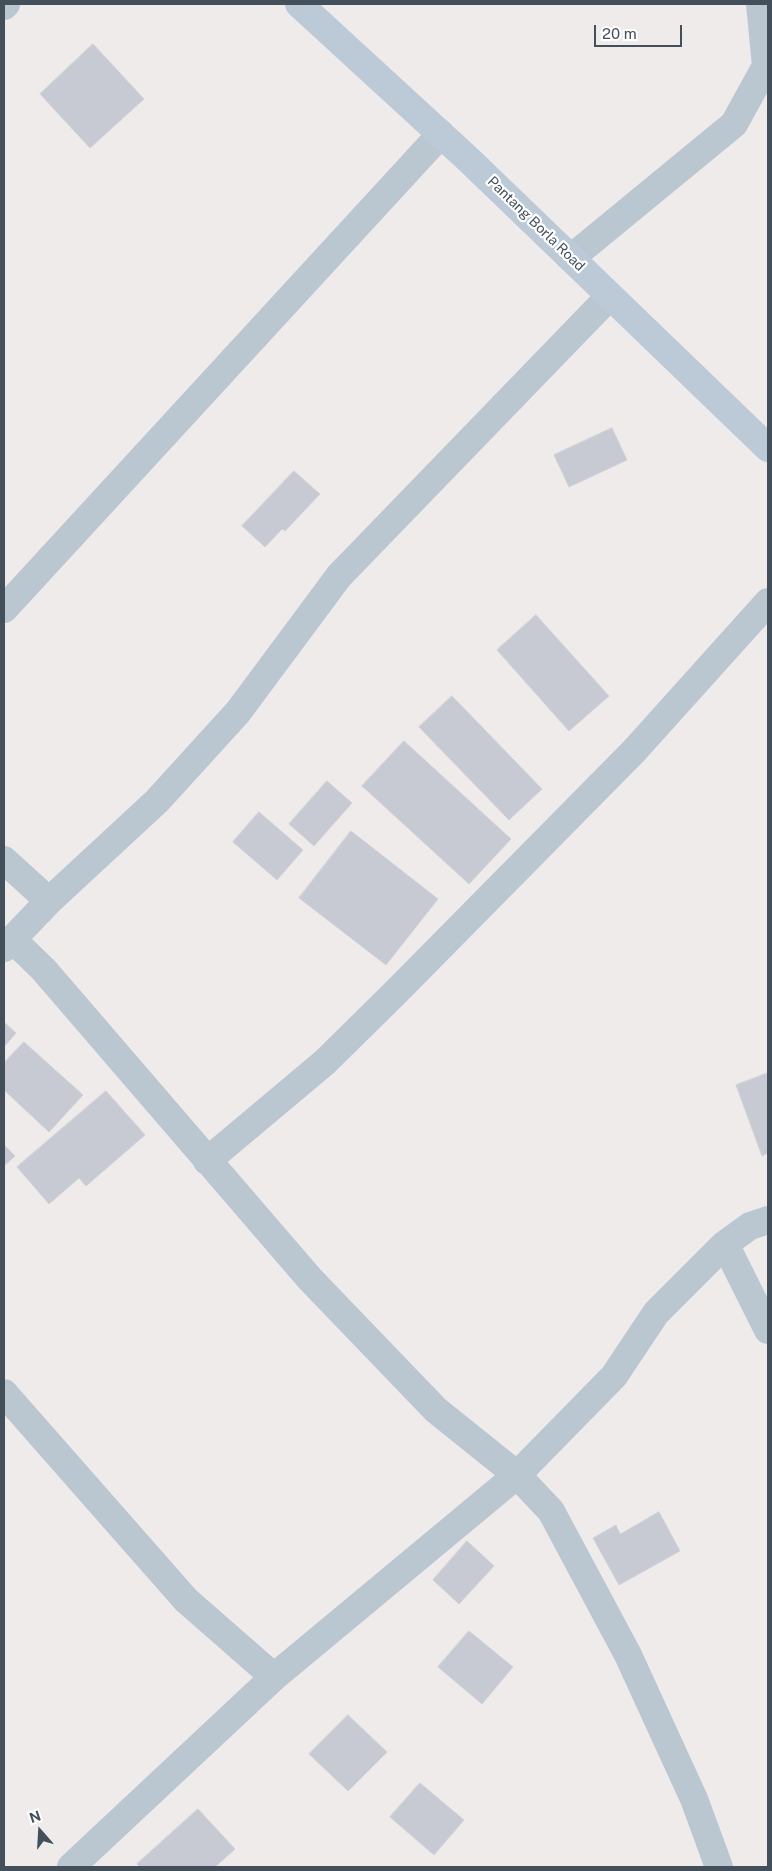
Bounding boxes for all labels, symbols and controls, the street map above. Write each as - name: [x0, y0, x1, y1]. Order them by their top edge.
- scale bar: [597, 15, 684, 47]
- text: 20 m: [602, 25, 637, 42]
- street label: Pantang Borla Road: [484, 173, 588, 275]
- north arrow: [15, 1806, 65, 1856]
- text: N: [27, 1807, 43, 1826]

